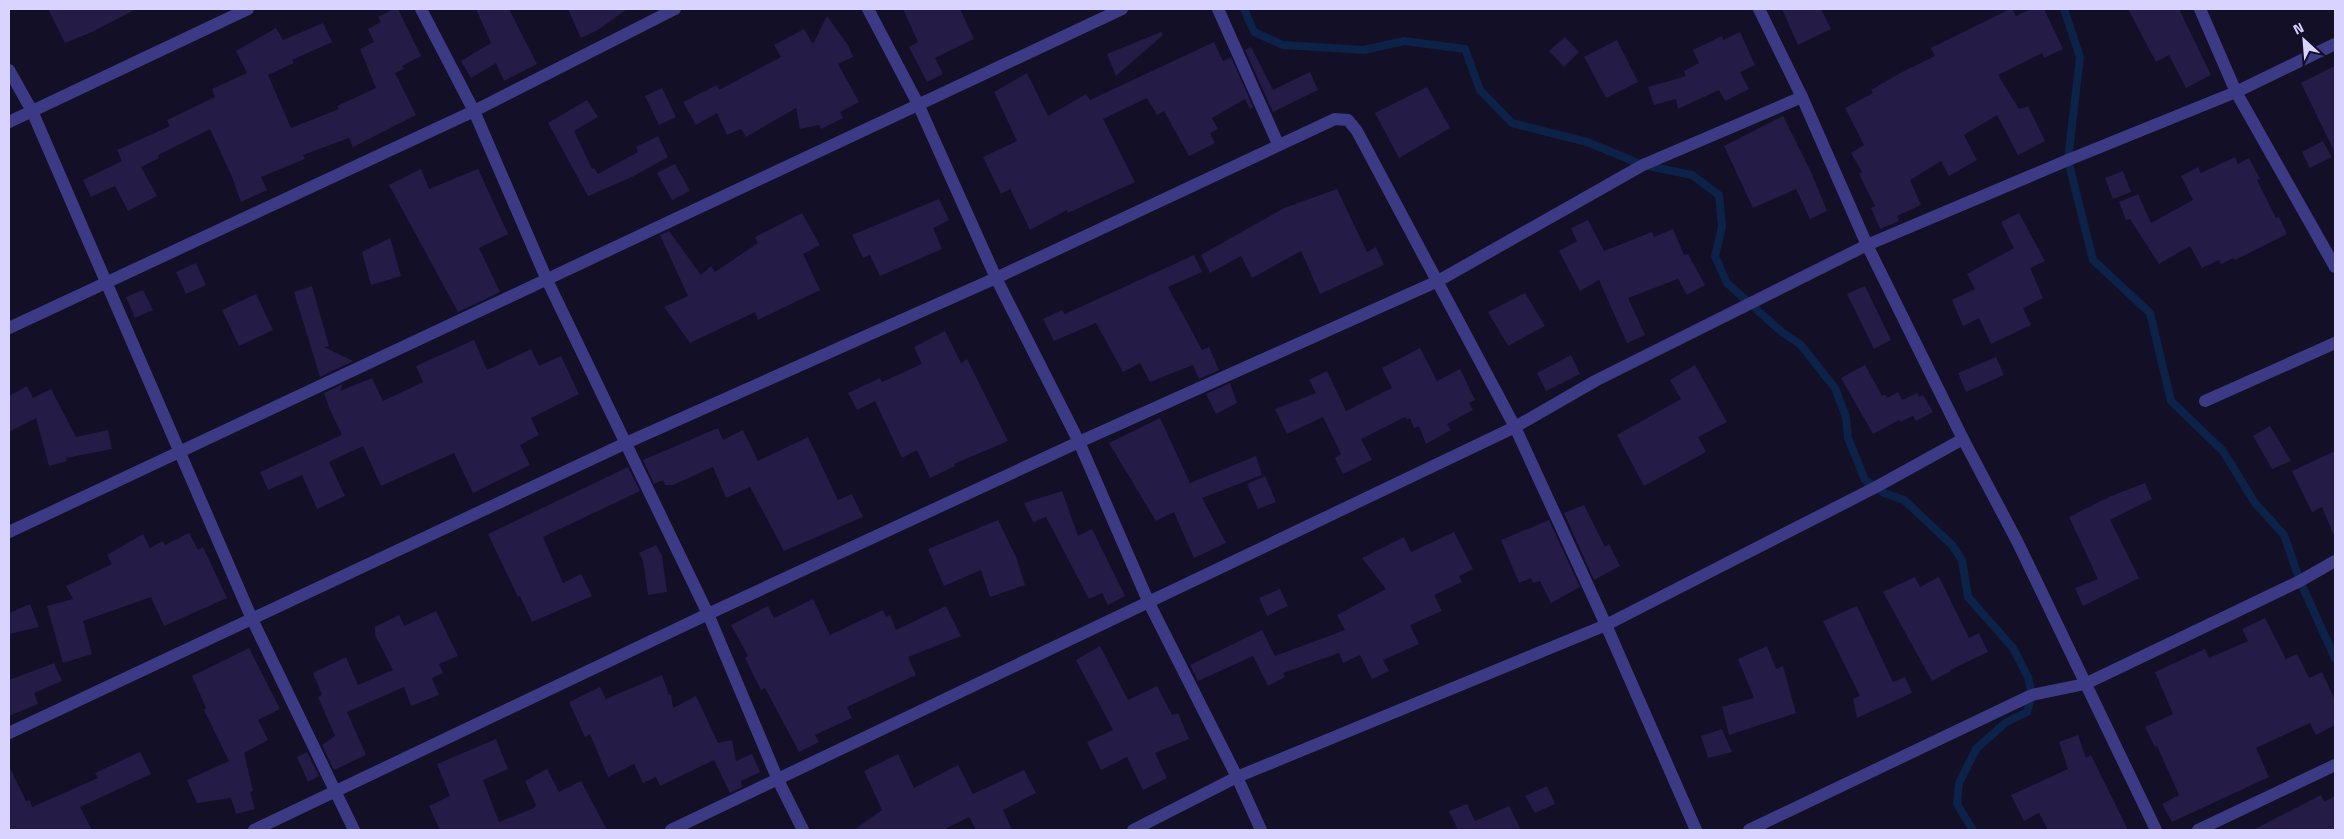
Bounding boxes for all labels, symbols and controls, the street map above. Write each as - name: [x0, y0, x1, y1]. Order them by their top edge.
- north arrow: [2279, 15, 2329, 65]
- text: N: [2289, 16, 2307, 39]

